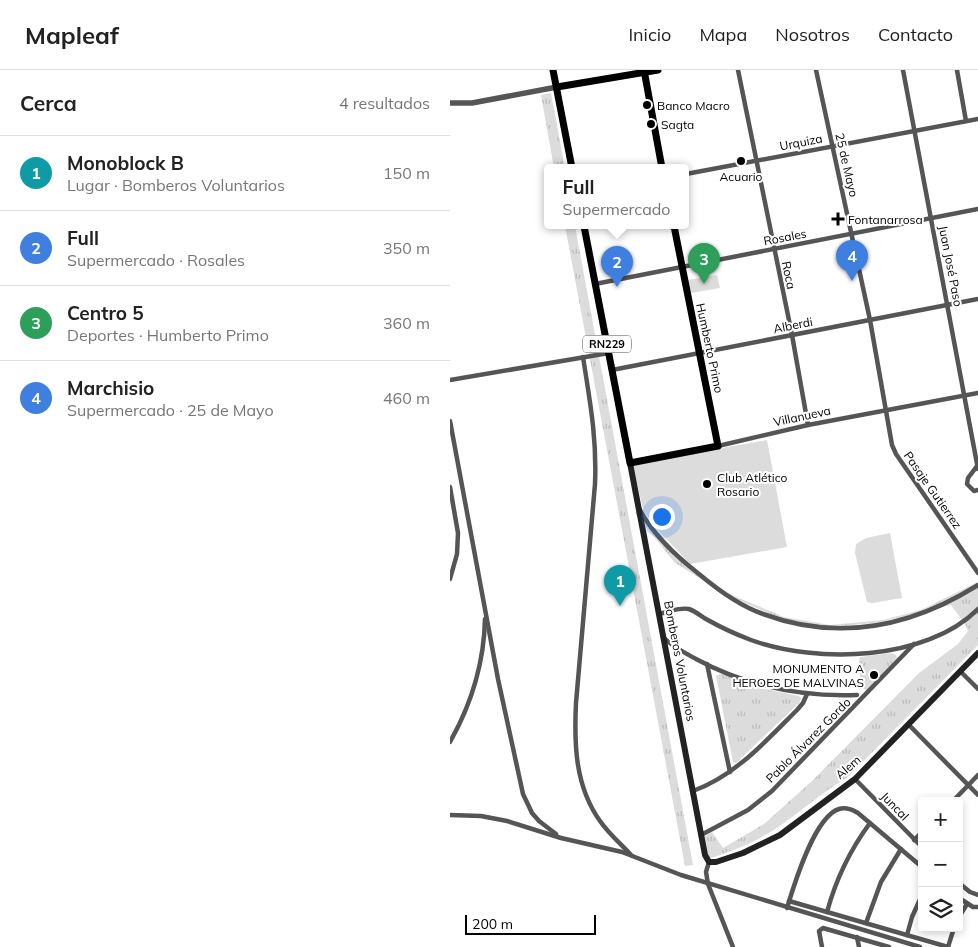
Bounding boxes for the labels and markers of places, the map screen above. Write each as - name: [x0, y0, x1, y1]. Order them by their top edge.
- place label: Banco Macro: [657, 98, 730, 113]
- marker: Banco Macro: [641, 99, 653, 111]
- place label: Sagta: [661, 117, 694, 132]
- marker: Sagta: [645, 118, 657, 130]
- marker: Acuario: [735, 155, 747, 167]
- place label: Acuario: [720, 169, 763, 184]
- place label: Fontanarrosa: [848, 212, 923, 227]
- marker: Fontanarrosa: [832, 213, 844, 225]
- pin: 4: [836, 240, 868, 281]
- pin: 3: [688, 243, 720, 284]
- pin: 2: [601, 246, 633, 287]
- place label: Club Atlético Rosario: [717, 470, 787, 499]
- marker: Club Atlético Rosario: [701, 478, 713, 490]
- pin: 1: [604, 565, 636, 606]
- place label: MONUMENTO A HEROES DE MALVINAS: [732, 661, 864, 690]
- marker: MONUMENTO A HEROES DE MALVINAS: [868, 669, 880, 681]

